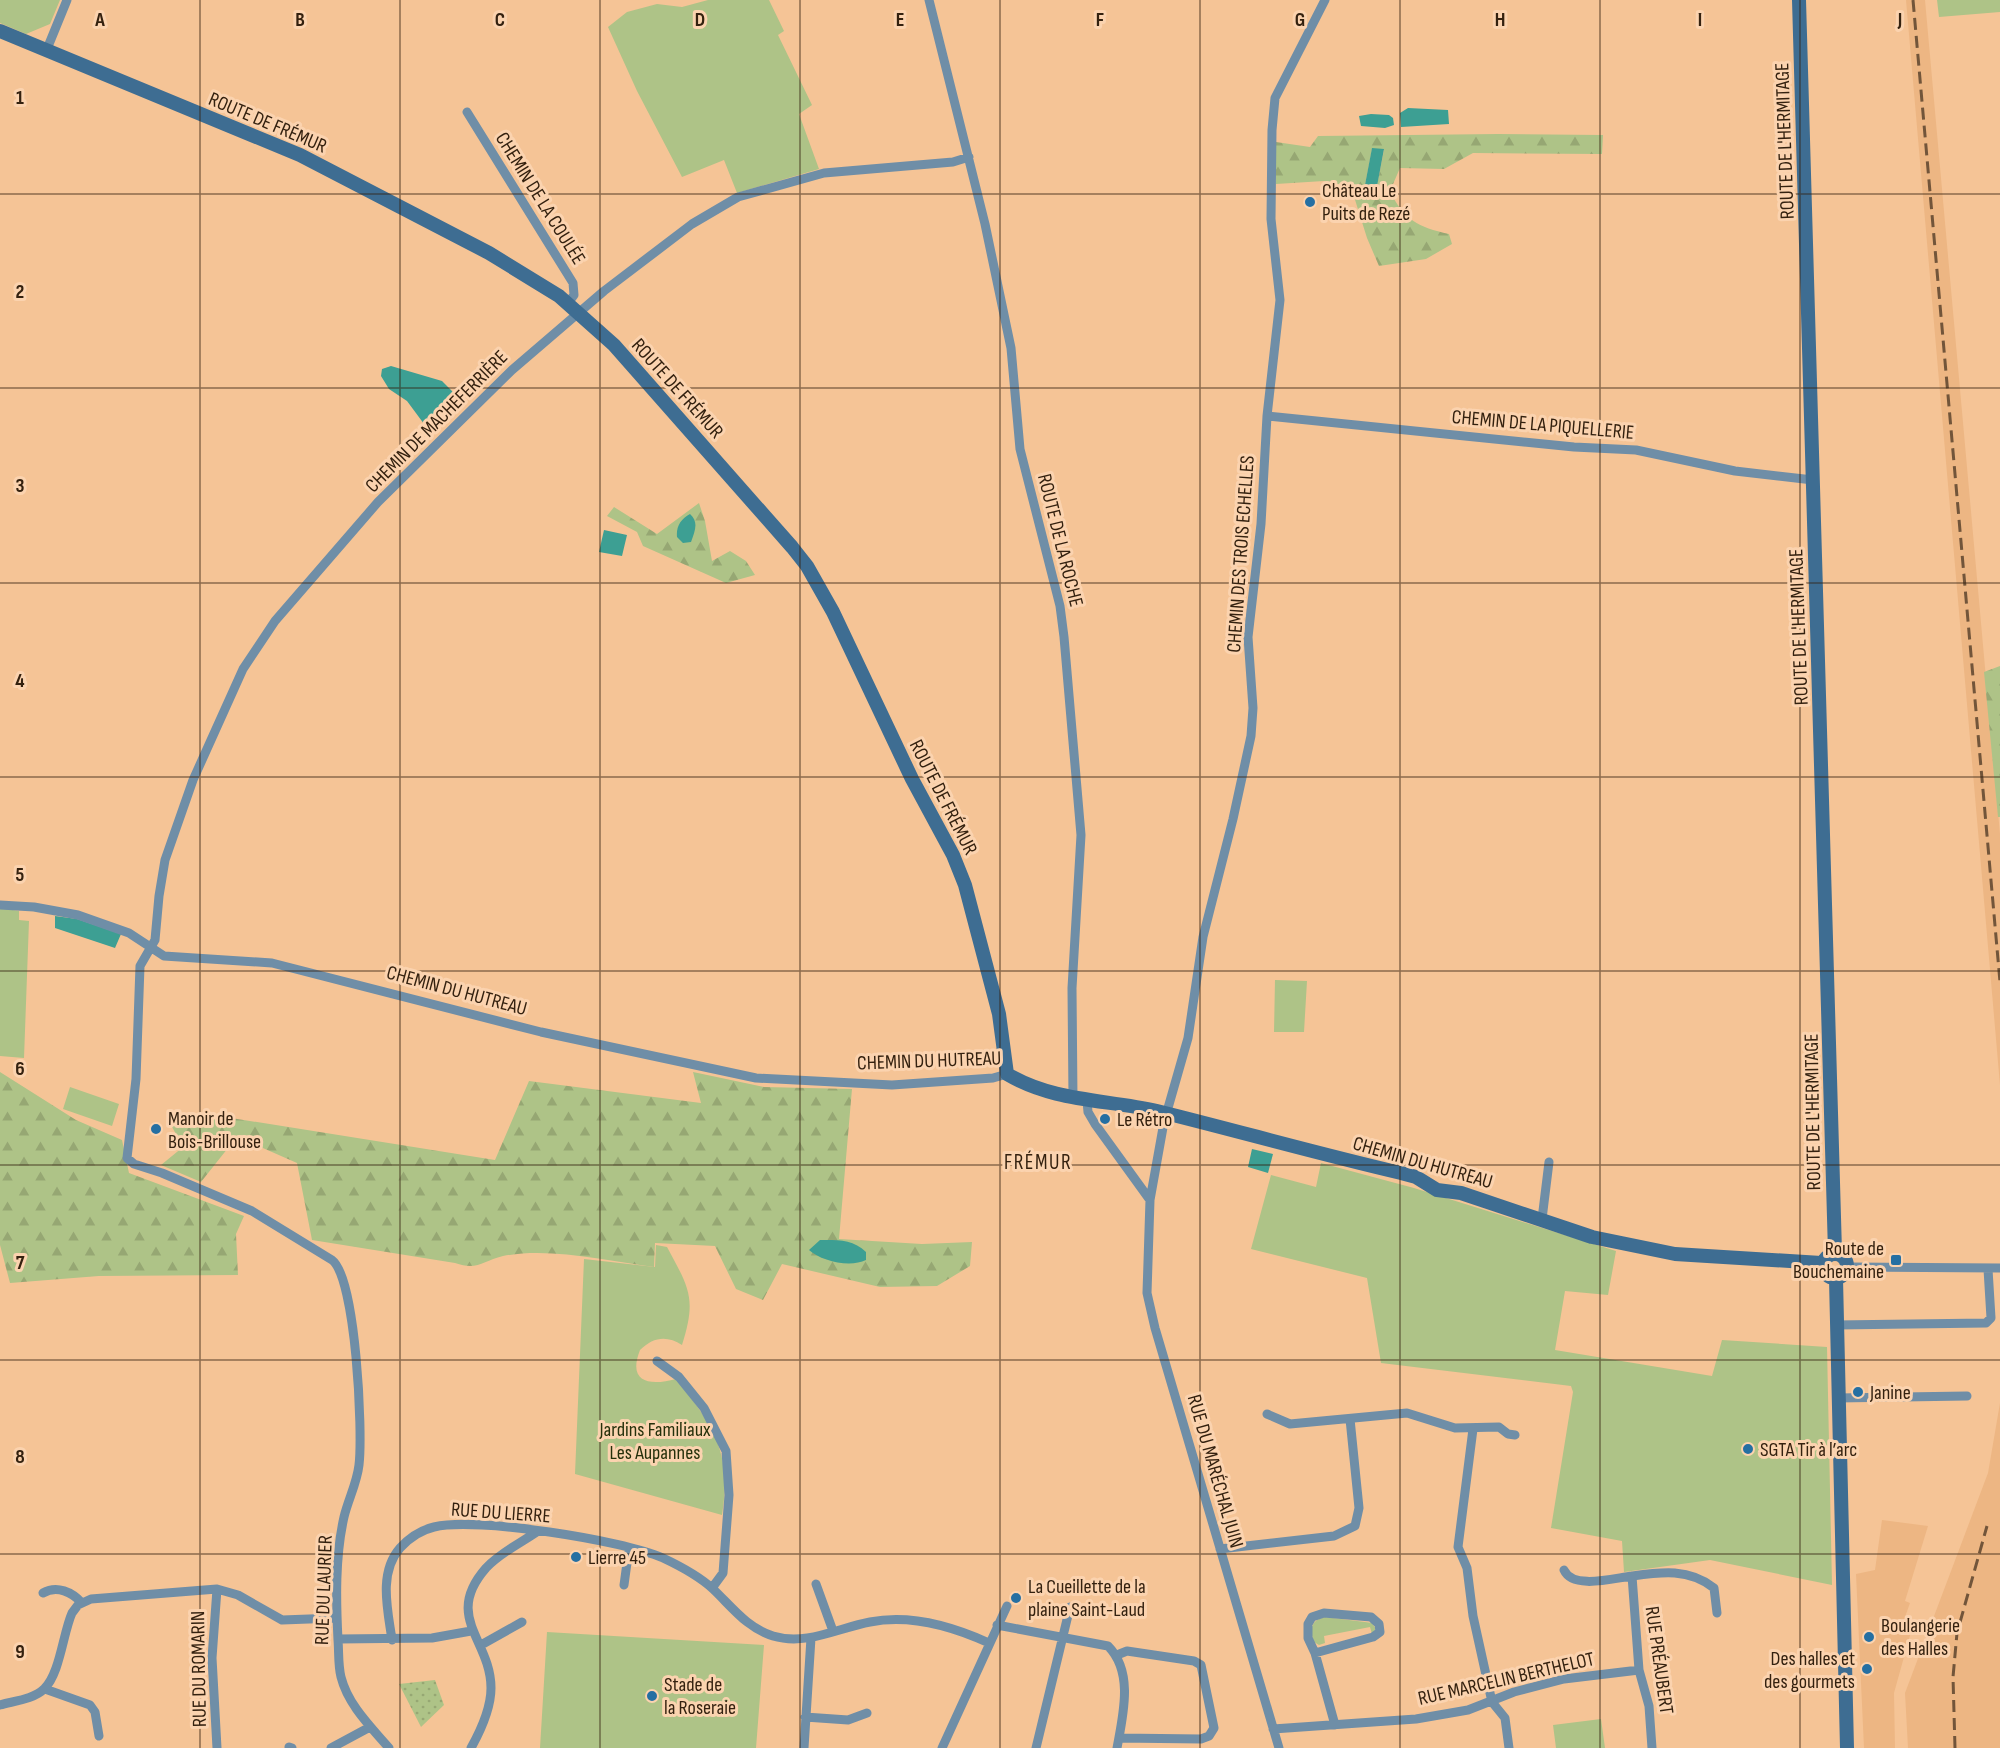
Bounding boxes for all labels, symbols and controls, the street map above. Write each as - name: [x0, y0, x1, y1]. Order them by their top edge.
- text: A: [94, 8, 105, 32]
- text: B: [295, 8, 305, 32]
- text: C: [495, 8, 505, 32]
- text: D: [695, 8, 705, 32]
- text: E: [896, 8, 904, 32]
- text: F: [1096, 8, 1104, 32]
- text: G: [1295, 8, 1305, 32]
- text: H: [1495, 8, 1505, 32]
- text: I: [1698, 8, 1702, 32]
- text: J: [1897, 8, 1902, 32]
- street label: ROUTE DE L'HERMITAGE: [1770, 62, 1800, 220]
- text: 1: [16, 86, 24, 110]
- street label: ROUTE DE FRÉMUR: [205, 87, 330, 159]
- street label: CHEMIN DE LA COULÉE: [490, 128, 590, 269]
- place label: Château Le Puits de Rezé: [1322, 179, 1410, 226]
- marker: Château Le Puits de Rezé: [1303, 195, 1317, 209]
- text: 2: [16, 280, 24, 304]
- street label: ROUTE DE FRÉMUR: [626, 334, 728, 444]
- street label: CHEMIN DE MACHEFERRIÈRE: [361, 346, 513, 498]
- street label: CHEMIN DE LA PIQUELLERIE: [1451, 405, 1635, 445]
- street label: CHEMIN DES TROIS ECHELLES: [1222, 455, 1260, 654]
- street label: ROUTE DE LA ROCHE: [1032, 471, 1088, 609]
- text: 3: [16, 474, 25, 498]
- street label: ROUTE DE L'HERMITAGE: [1784, 548, 1814, 706]
- text: 4: [15, 669, 25, 693]
- street label: ROUTE DE FRÉMUR: [904, 736, 982, 859]
- text: 5: [16, 863, 25, 887]
- street label: CHEMIN DU HUTREAU: [384, 961, 529, 1021]
- street label: ROUTE DE L'HERMITAGE: [1800, 1033, 1826, 1190]
- street label: CHEMIN DU HUTREAU: [857, 1046, 1001, 1076]
- text: 6: [15, 1057, 25, 1081]
- place label: Manoir de Bois-Brillouse: [168, 1107, 261, 1154]
- place label: Le Rétro: [1117, 1108, 1172, 1132]
- marker: Le Rétro: [1098, 1112, 1112, 1126]
- marker: Manoir de Bois-Brillouse: [149, 1122, 163, 1136]
- street label: CHEMIN DU HUTREAU: [1350, 1132, 1495, 1194]
- district label: FRÉMUR: [1004, 1150, 1072, 1175]
- place label: Route de Bouchemaine: [1793, 1237, 1884, 1284]
- text: 7: [16, 1251, 25, 1275]
- marker: Route de Bouchemaine: [1889, 1253, 1903, 1267]
- place label: Janine: [1869, 1381, 1911, 1405]
- marker: Janine: [1851, 1385, 1865, 1399]
- street label: RUE DU MARÉCHAL JUIN: [1182, 1392, 1248, 1551]
- park label: Jardins Familiaux Les Aupannes: [598, 1418, 711, 1465]
- place label: SGTA Tir à l’arc: [1760, 1438, 1857, 1462]
- marker: SGTA Tir à l’arc: [1741, 1442, 1755, 1456]
- text: 8: [15, 1445, 25, 1469]
- street label: RUE DU LIERRE: [450, 1498, 552, 1528]
- street label: RUE DU LAURIER: [310, 1535, 338, 1645]
- place label: Lierre 45: [588, 1546, 646, 1570]
- marker: Lierre 45: [569, 1550, 583, 1564]
- place label: La Cueillette de la plaine Saint-Laud: [1028, 1575, 1146, 1622]
- marker: La Cueillette de la plaine Saint-Laud: [1009, 1591, 1023, 1605]
- street label: RUE PRÉAUBERT: [1640, 1605, 1678, 1716]
- street label: RUE DU ROMARIN: [186, 1611, 212, 1727]
- place label: Boulangerie des Halles: [1881, 1614, 1960, 1661]
- marker: Boulangerie des Halles: [1862, 1630, 1876, 1644]
- text: 9: [15, 1640, 25, 1664]
- street label: RUE MARCELIN BERTHELOT: [1416, 1647, 1597, 1711]
- place label: Des halles et des gourmets: [1764, 1647, 1855, 1694]
- marker: Des halles et des gourmets: [1860, 1662, 1874, 1676]
- place label: Stade de la Roseraie: [664, 1673, 736, 1720]
- marker: Stade de la Roseraie: [645, 1689, 659, 1703]

